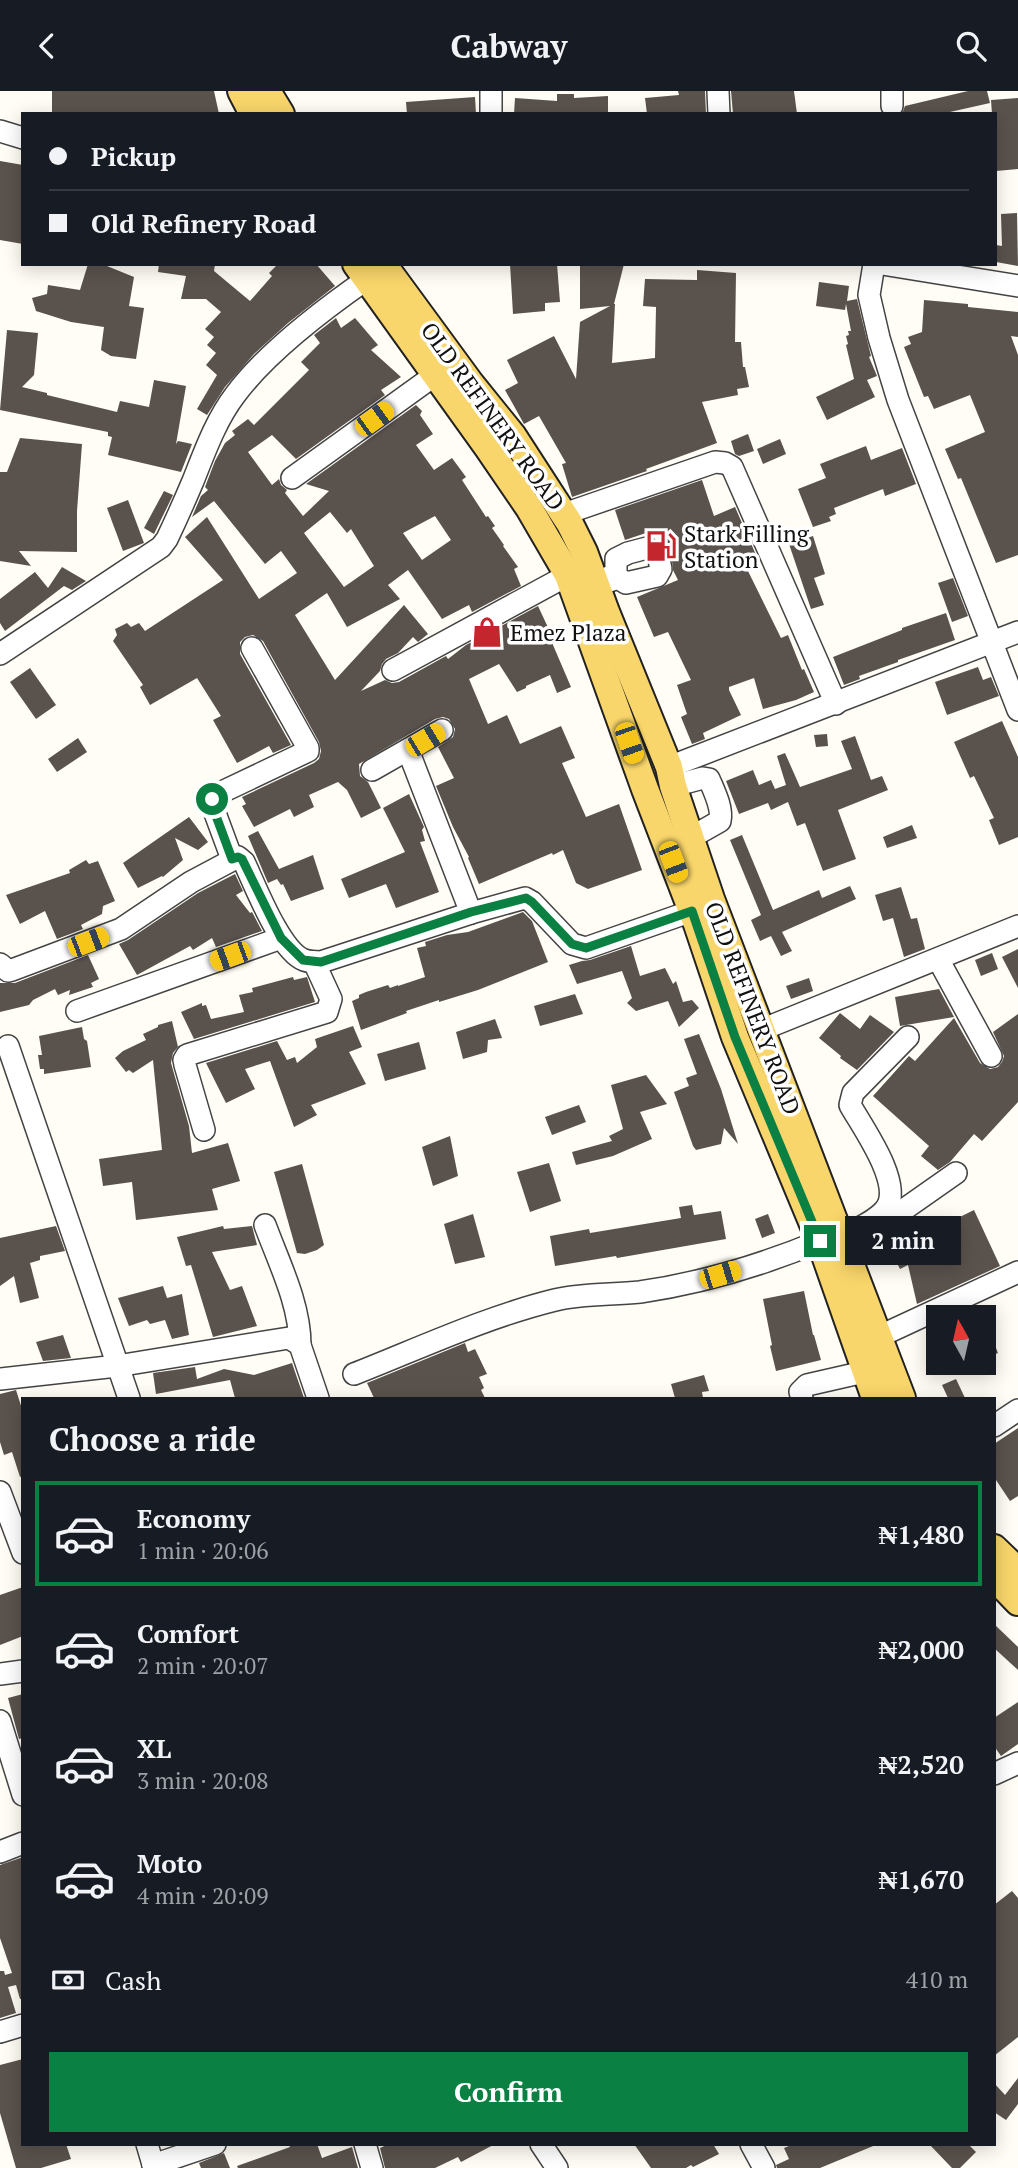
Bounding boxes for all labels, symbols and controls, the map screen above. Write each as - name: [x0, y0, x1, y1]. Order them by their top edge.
- text: Cabway: [451, 25, 567, 67]
- icon: back: [28, 27, 66, 65]
- icon: search: [952, 27, 990, 65]
- text: Pickup: [91, 139, 176, 173]
- text: Old Refinery Road: [91, 206, 316, 240]
- street label: OLD REFINERY ROAD: [414, 316, 572, 516]
- car: [351, 398, 398, 440]
- place label: Stark Filling Station: [684, 518, 810, 575]
- fuel station icon: Stark Filling Station: [644, 529, 678, 563]
- shop icon: Emez Plaza: [470, 615, 504, 649]
- place label: Emez Plaza: [510, 617, 627, 648]
- car: [402, 720, 449, 760]
- car: [613, 720, 646, 766]
- route start: [196, 783, 228, 815]
- car: [656, 839, 691, 885]
- street label: OLD REFINERY ROAD: [698, 897, 808, 1119]
- car: [65, 925, 112, 959]
- car: [207, 939, 254, 973]
- callout: 2 min: [844, 1217, 960, 1265]
- route end: [804, 1225, 836, 1257]
- text: 2 min: [872, 1225, 934, 1256]
- car: [697, 1259, 744, 1291]
- north arrow: [926, 1305, 996, 1375]
- map controls: [926, 1305, 996, 1375]
- text: Choose a ride: [49, 1418, 256, 1460]
- text: Economy: [137, 1501, 250, 1535]
- icon: car: [53, 1502, 116, 1565]
- text: ₦1,480: [879, 1517, 964, 1551]
- text: 1 min · 20:06: [137, 1535, 269, 1566]
- text: Comfort: [137, 1616, 239, 1650]
- icon: car: [53, 1617, 116, 1680]
- text: ₦2,000: [879, 1632, 964, 1666]
- text: 2 min · 20:07: [137, 1650, 269, 1681]
- text: XL: [137, 1731, 171, 1765]
- icon: car: [53, 1732, 116, 1795]
- text: ₦2,520: [879, 1747, 964, 1781]
- text: 3 min · 20:08: [137, 1765, 269, 1796]
- text: Moto: [137, 1846, 202, 1880]
- icon: car: [53, 1847, 116, 1910]
- text: ₦1,670: [879, 1862, 964, 1896]
- text: 4 min · 20:09: [137, 1880, 269, 1911]
- icon: cash: [49, 1961, 87, 1999]
- text: Cash: [105, 1963, 161, 1997]
- text: 410 m: [906, 1964, 968, 1995]
- button: Confirm: [49, 2052, 968, 2132]

